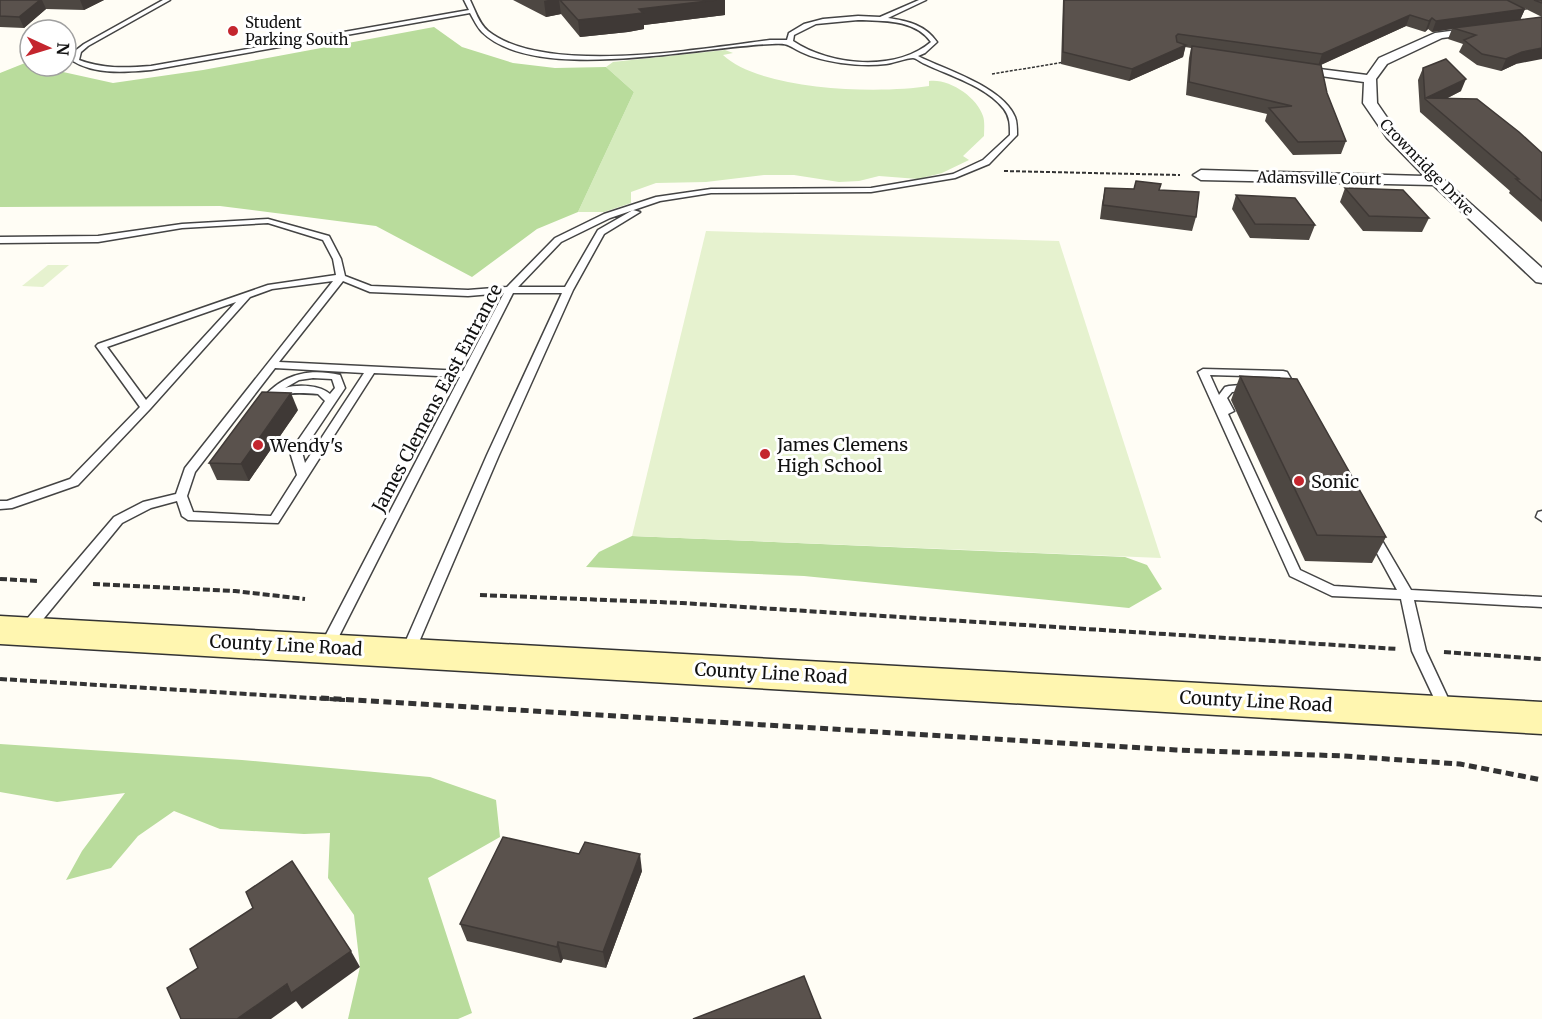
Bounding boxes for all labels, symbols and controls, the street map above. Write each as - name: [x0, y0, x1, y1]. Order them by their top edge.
- place label: Student Parking South: [245, 13, 348, 49]
- north arrow: [18, 18, 78, 78]
- marker: Student Parking South: [226, 24, 240, 38]
- text: N: [53, 42, 73, 56]
- street label: Crownridge Drive: [1376, 115, 1478, 220]
- street label: Adamsville Court: [1256, 167, 1381, 189]
- street label: James Clemens East Entrance: [367, 280, 507, 517]
- place label: James Clemens High School: [776, 433, 908, 477]
- place label: Wendy's: [269, 434, 343, 457]
- marker: Wendy's: [251, 438, 265, 452]
- marker: James Clemens High School: [758, 447, 772, 461]
- place label: Sonic: [1311, 470, 1359, 493]
- marker: Sonic: [1292, 474, 1306, 488]
- street label: County Line Road: [209, 630, 363, 660]
- street label: County Line Road: [694, 658, 848, 688]
- street label: County Line Road: [1179, 686, 1333, 716]

